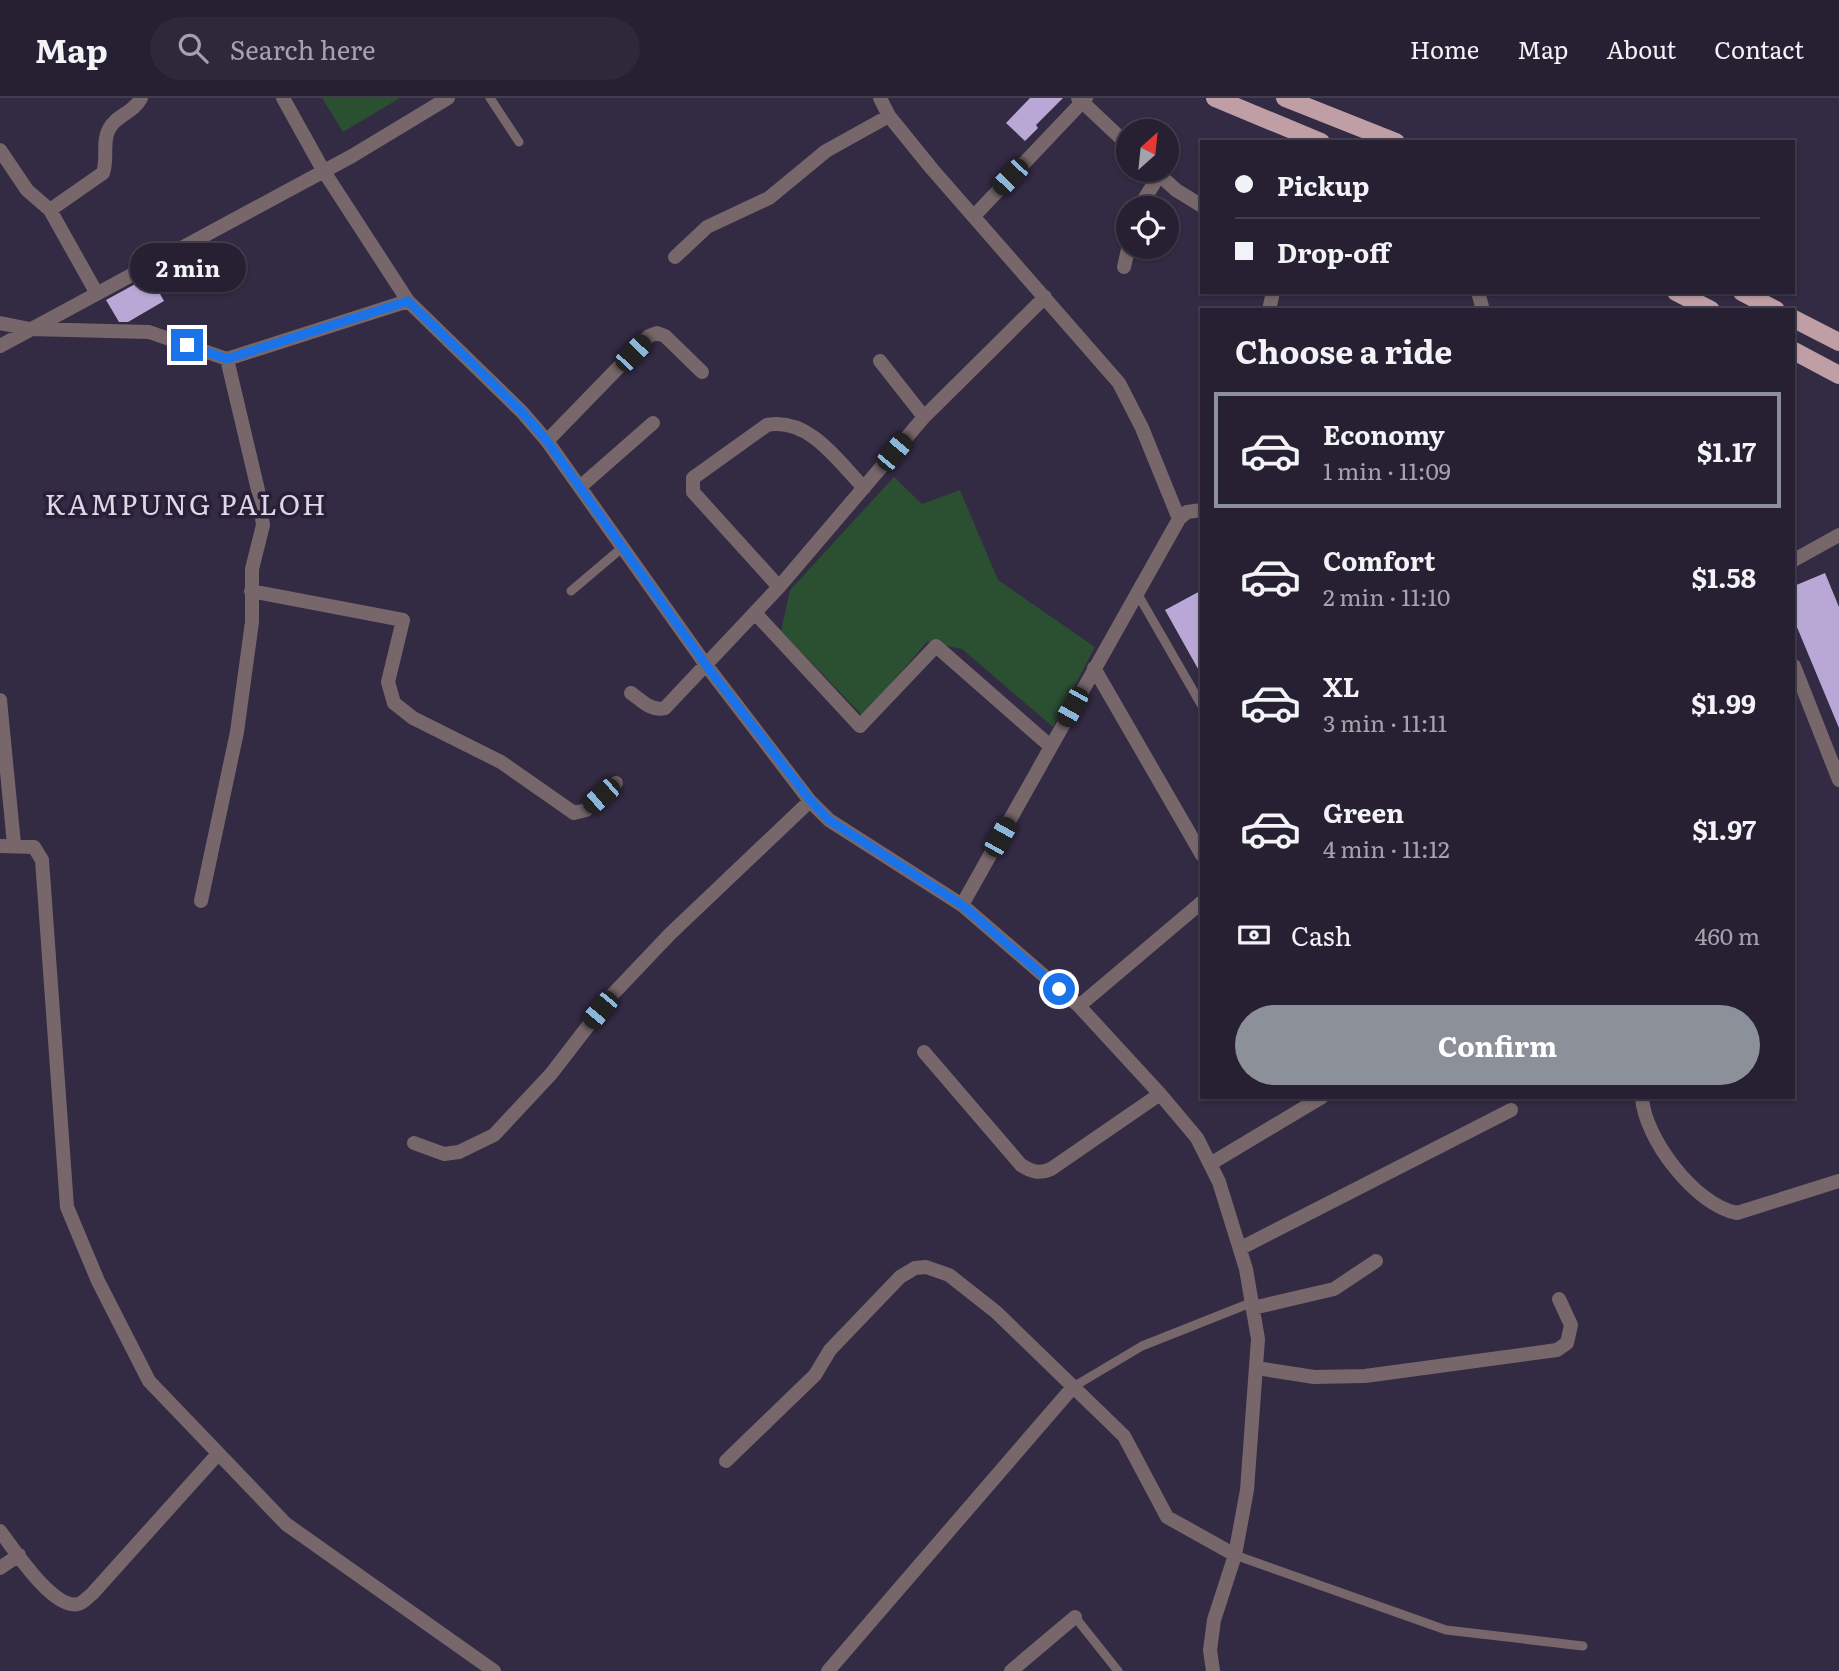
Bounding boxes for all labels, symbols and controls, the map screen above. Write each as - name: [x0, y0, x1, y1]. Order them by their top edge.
- search box: [150, 17, 640, 80]
- text: Map: [35, 24, 108, 73]
- icon: search: [174, 29, 212, 67]
- text: Search here: [230, 29, 376, 68]
- text: Home: [1410, 31, 1479, 66]
- text: Map: [1517, 31, 1568, 66]
- text: About: [1606, 31, 1676, 66]
- text: Contact: [1714, 31, 1804, 66]
- north arrow: [1116, 119, 1180, 182]
- map controls: [1116, 119, 1179, 259]
- car: [988, 155, 1033, 199]
- text: Pickup: [1277, 165, 1369, 204]
- button: locate: [1116, 196, 1179, 259]
- text: Drop-off: [1277, 232, 1390, 271]
- callout: 2 min: [129, 244, 245, 292]
- text: 2 min: [156, 250, 220, 284]
- text: Choose a ride: [1235, 326, 1452, 374]
- route end: [171, 329, 203, 361]
- car: [611, 331, 656, 375]
- text: Economy: [1323, 414, 1445, 453]
- icon: car: [1239, 419, 1302, 482]
- car: [873, 429, 916, 475]
- text: $1.17: [1697, 431, 1756, 470]
- text: 1 min · 11:09: [1323, 453, 1451, 487]
- district label: KAMPUNG PALOH: [45, 482, 328, 524]
- text: Comfort: [1323, 540, 1435, 579]
- icon: car: [1239, 545, 1302, 608]
- text: $1.58: [1692, 557, 1756, 596]
- text: 2 min · 11:10: [1323, 579, 1450, 613]
- text: XL: [1323, 666, 1360, 705]
- icon: car: [1239, 671, 1302, 734]
- text: $1.99: [1691, 683, 1756, 722]
- car: [1053, 684, 1092, 730]
- text: 3 min · 11:11: [1323, 705, 1447, 739]
- car: [579, 774, 624, 818]
- text: Green: [1323, 792, 1404, 831]
- icon: car: [1239, 797, 1302, 860]
- text: $1.97: [1692, 809, 1756, 848]
- car: [981, 814, 1020, 860]
- text: 4 min · 11:12: [1323, 831, 1450, 865]
- text: Cash: [1291, 915, 1352, 954]
- icon: cash: [1235, 916, 1273, 954]
- text: 460 m: [1695, 918, 1760, 952]
- route start: [1043, 973, 1075, 1005]
- car: [579, 987, 622, 1033]
- button: Confirm: [1235, 1005, 1760, 1085]

